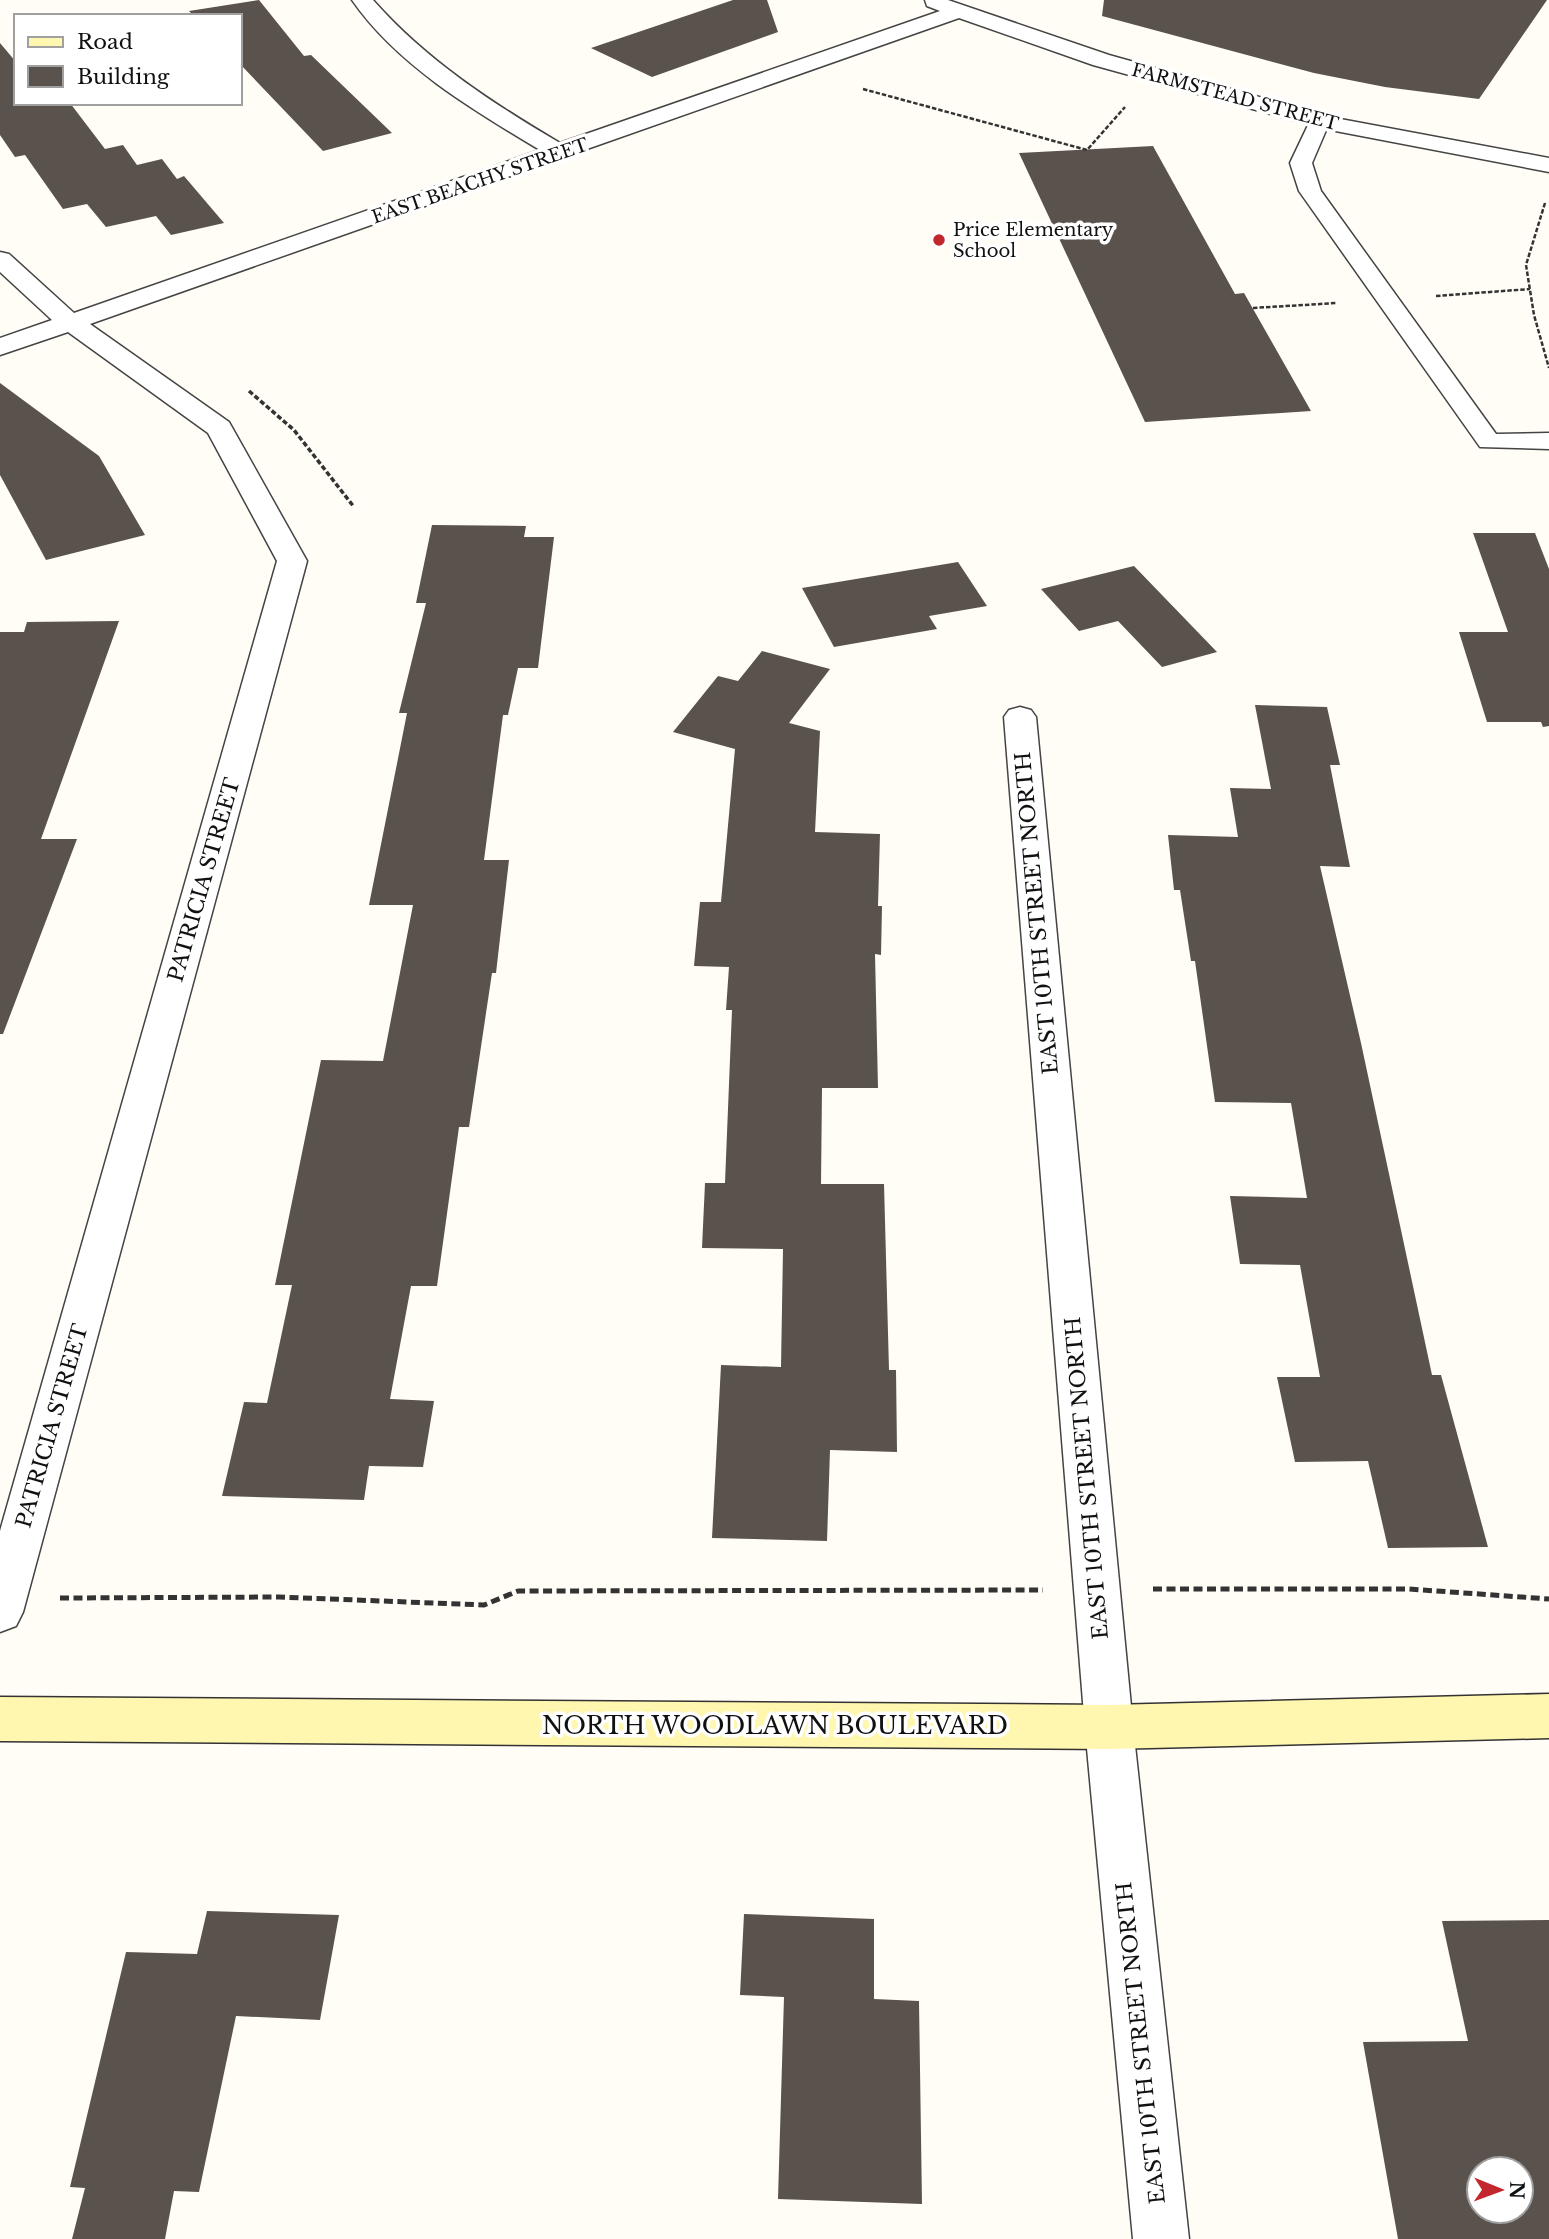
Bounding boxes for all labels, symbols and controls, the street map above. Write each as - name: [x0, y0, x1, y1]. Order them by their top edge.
- legend: [14, 14, 242, 105]
- text: Road: [77, 29, 133, 55]
- street label: FARMSTEAD STREET: [1129, 59, 1341, 135]
- text: Building: [77, 64, 170, 90]
- street label: EAST BEACHY STREET: [369, 133, 592, 228]
- place label: Price Elementary School: [953, 219, 1114, 262]
- marker: Price Elementary School: [931, 232, 947, 248]
- street label: EAST 10TH STREET NORTH: [1010, 751, 1064, 1075]
- street label: PATRICIA STREET: [162, 775, 246, 985]
- street label: EAST 10TH STREET NORTH: [1060, 1316, 1114, 1640]
- street label: PATRICIA STREET: [10, 1321, 94, 1531]
- street label: NORTH WOODLAWN BOULEVARD: [542, 1711, 1008, 1740]
- street label: EAST 10TH STREET NORTH: [1111, 1881, 1171, 2205]
- north arrow: [1465, 2155, 1535, 2225]
- text: N: [1505, 2181, 1528, 2200]

